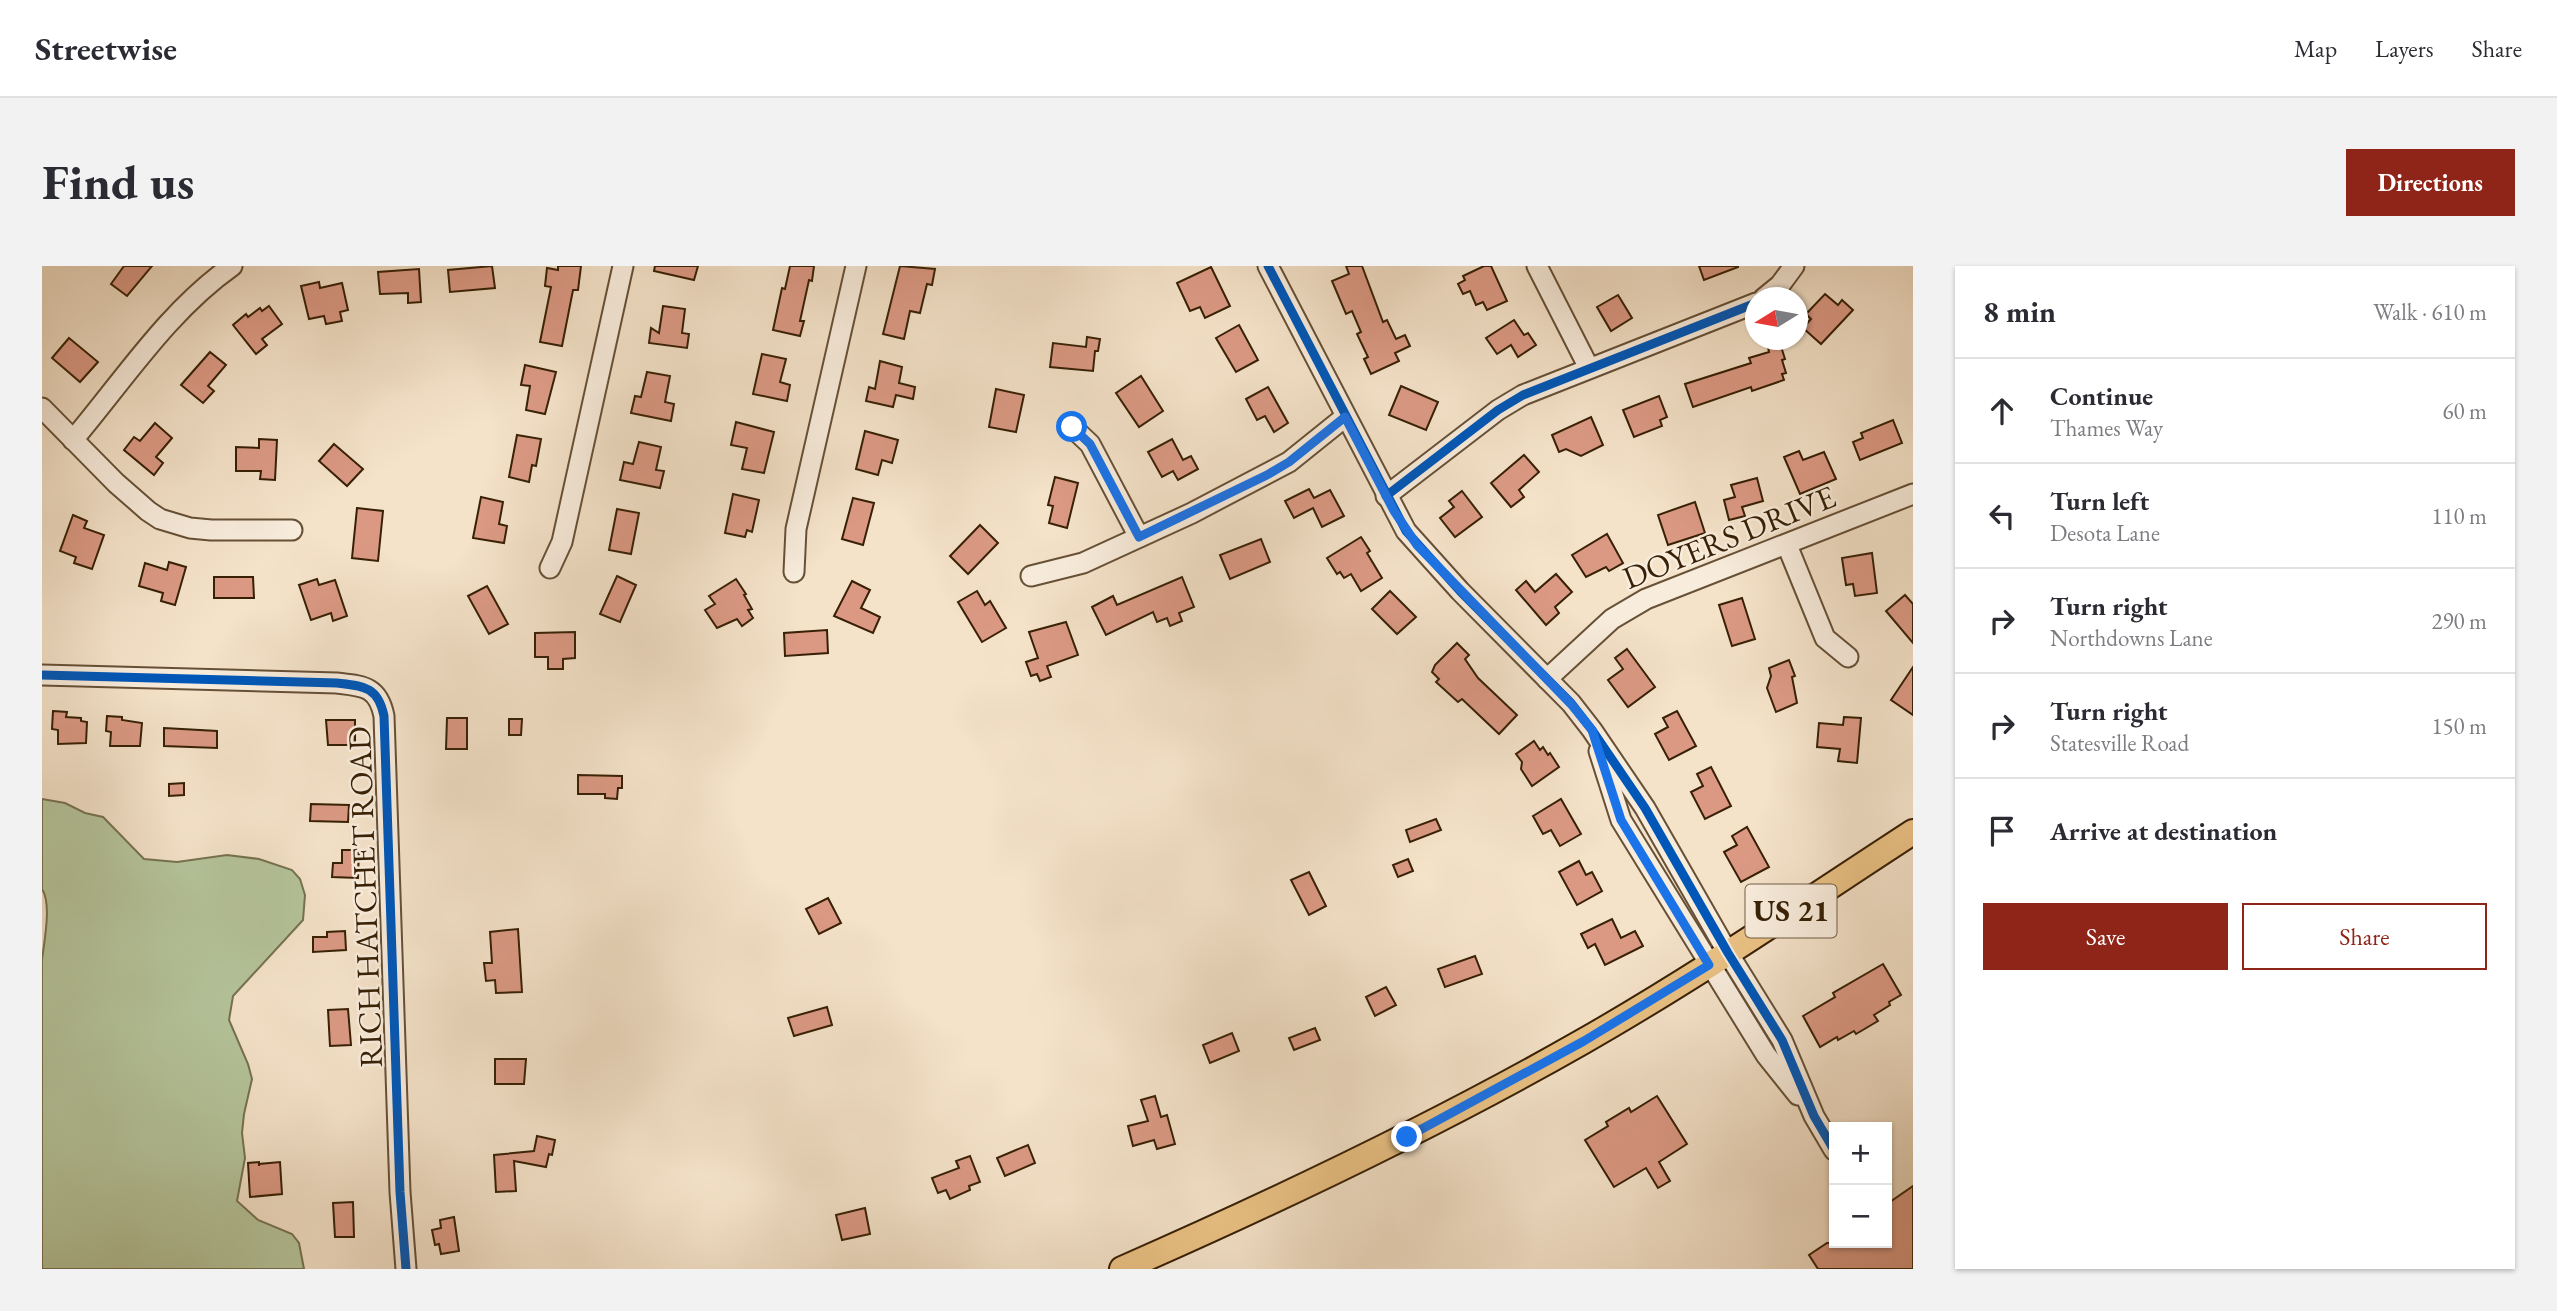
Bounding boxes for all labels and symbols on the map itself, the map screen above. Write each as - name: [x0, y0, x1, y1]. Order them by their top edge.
- north arrow: [1745, 287, 1808, 350]
- route start: [1056, 411, 1087, 442]
- street label: DOYERS DRIVE: [1616, 475, 1842, 599]
- street label: RICH HATCHET ROAD: [338, 726, 392, 1068]
- road number: US 21: [1746, 884, 1837, 938]
- route end: [1391, 1121, 1422, 1152]

